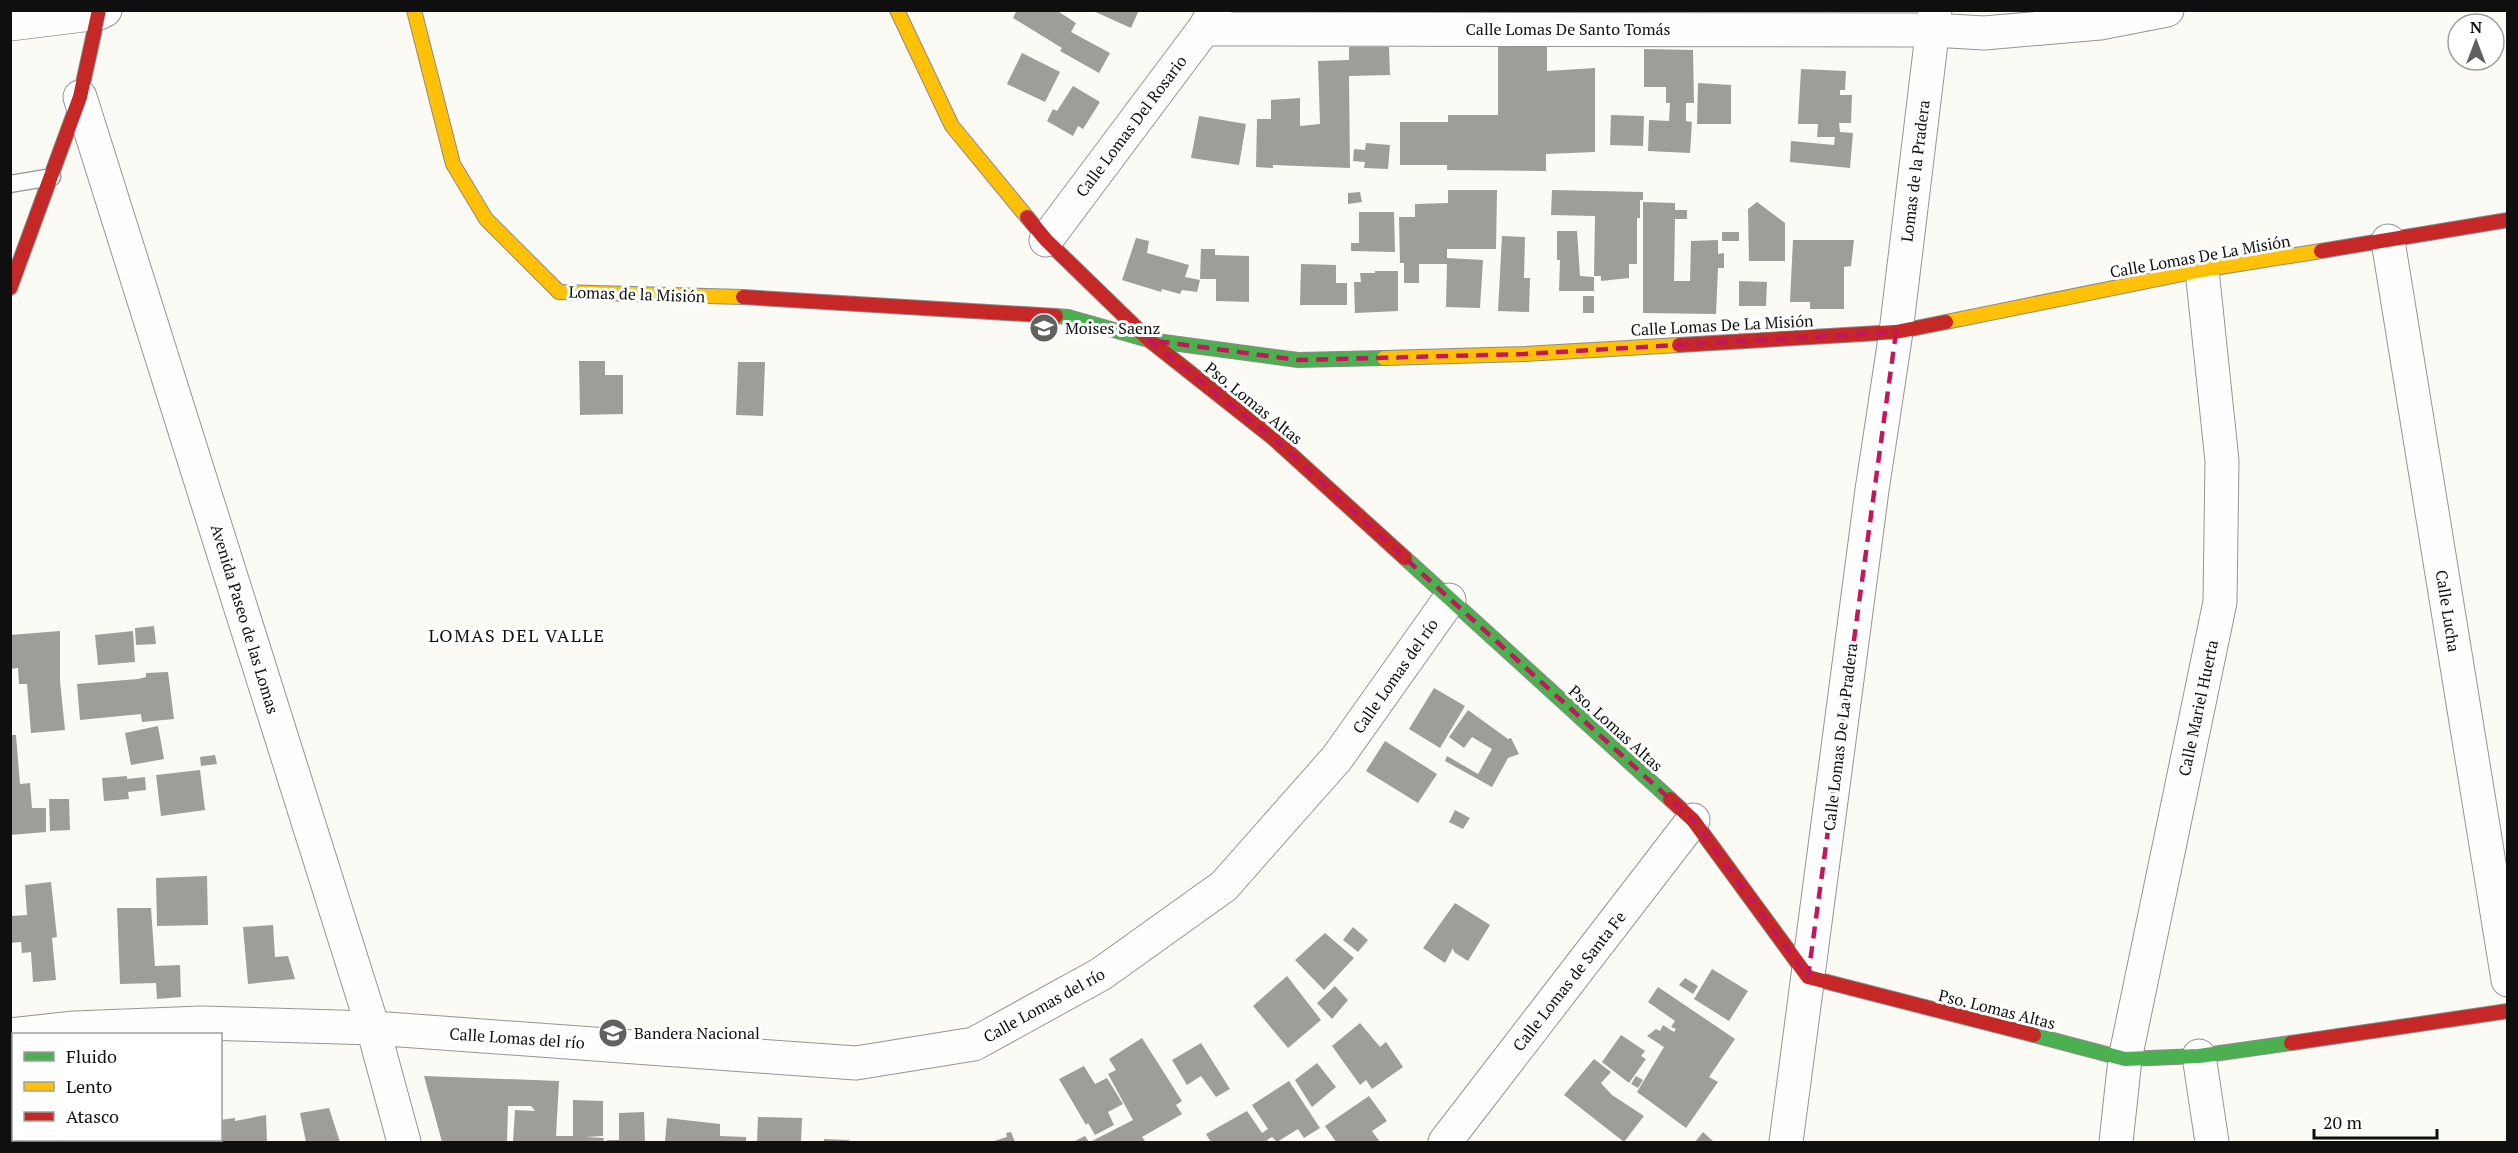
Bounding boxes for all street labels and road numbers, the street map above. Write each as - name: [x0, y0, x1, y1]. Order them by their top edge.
- street label: Calle Lomas De Santo Tomás: [1466, 18, 1671, 40]
- street label: Calle Lomas Del Rosario: [1070, 51, 1192, 201]
- street label: Lomas de la Pradera: [1895, 99, 1935, 243]
- street label: Calle Lomas De La Misión: [2108, 229, 2293, 283]
- street label: Lomas de la Misión: [568, 281, 706, 307]
- street label: Calle Lomas De La Misión: [1630, 309, 1814, 341]
- street label: Pso. Lomas Altas: [1201, 357, 1307, 449]
- street label: Avenida Paseo de las Lomas: [206, 522, 284, 717]
- street label: Calle Lucha: [2431, 568, 2465, 654]
- street label: Calle Lomas del río: [1347, 614, 1443, 738]
- street label: Calle Mariel Huerta: [2173, 638, 2223, 778]
- street label: Calle Lomas De La Pradera: [1818, 642, 1862, 832]
- street label: Pso. Lomas Altas: [1564, 680, 1668, 776]
- street label: Calle Lomas de Santa Fe: [1507, 906, 1631, 1056]
- street label: Calle Lomas del río: [979, 962, 1109, 1048]
- street label: Pso. Lomas Altas: [1936, 984, 2058, 1034]
- street label: Calle Lomas del río: [449, 1022, 586, 1054]

